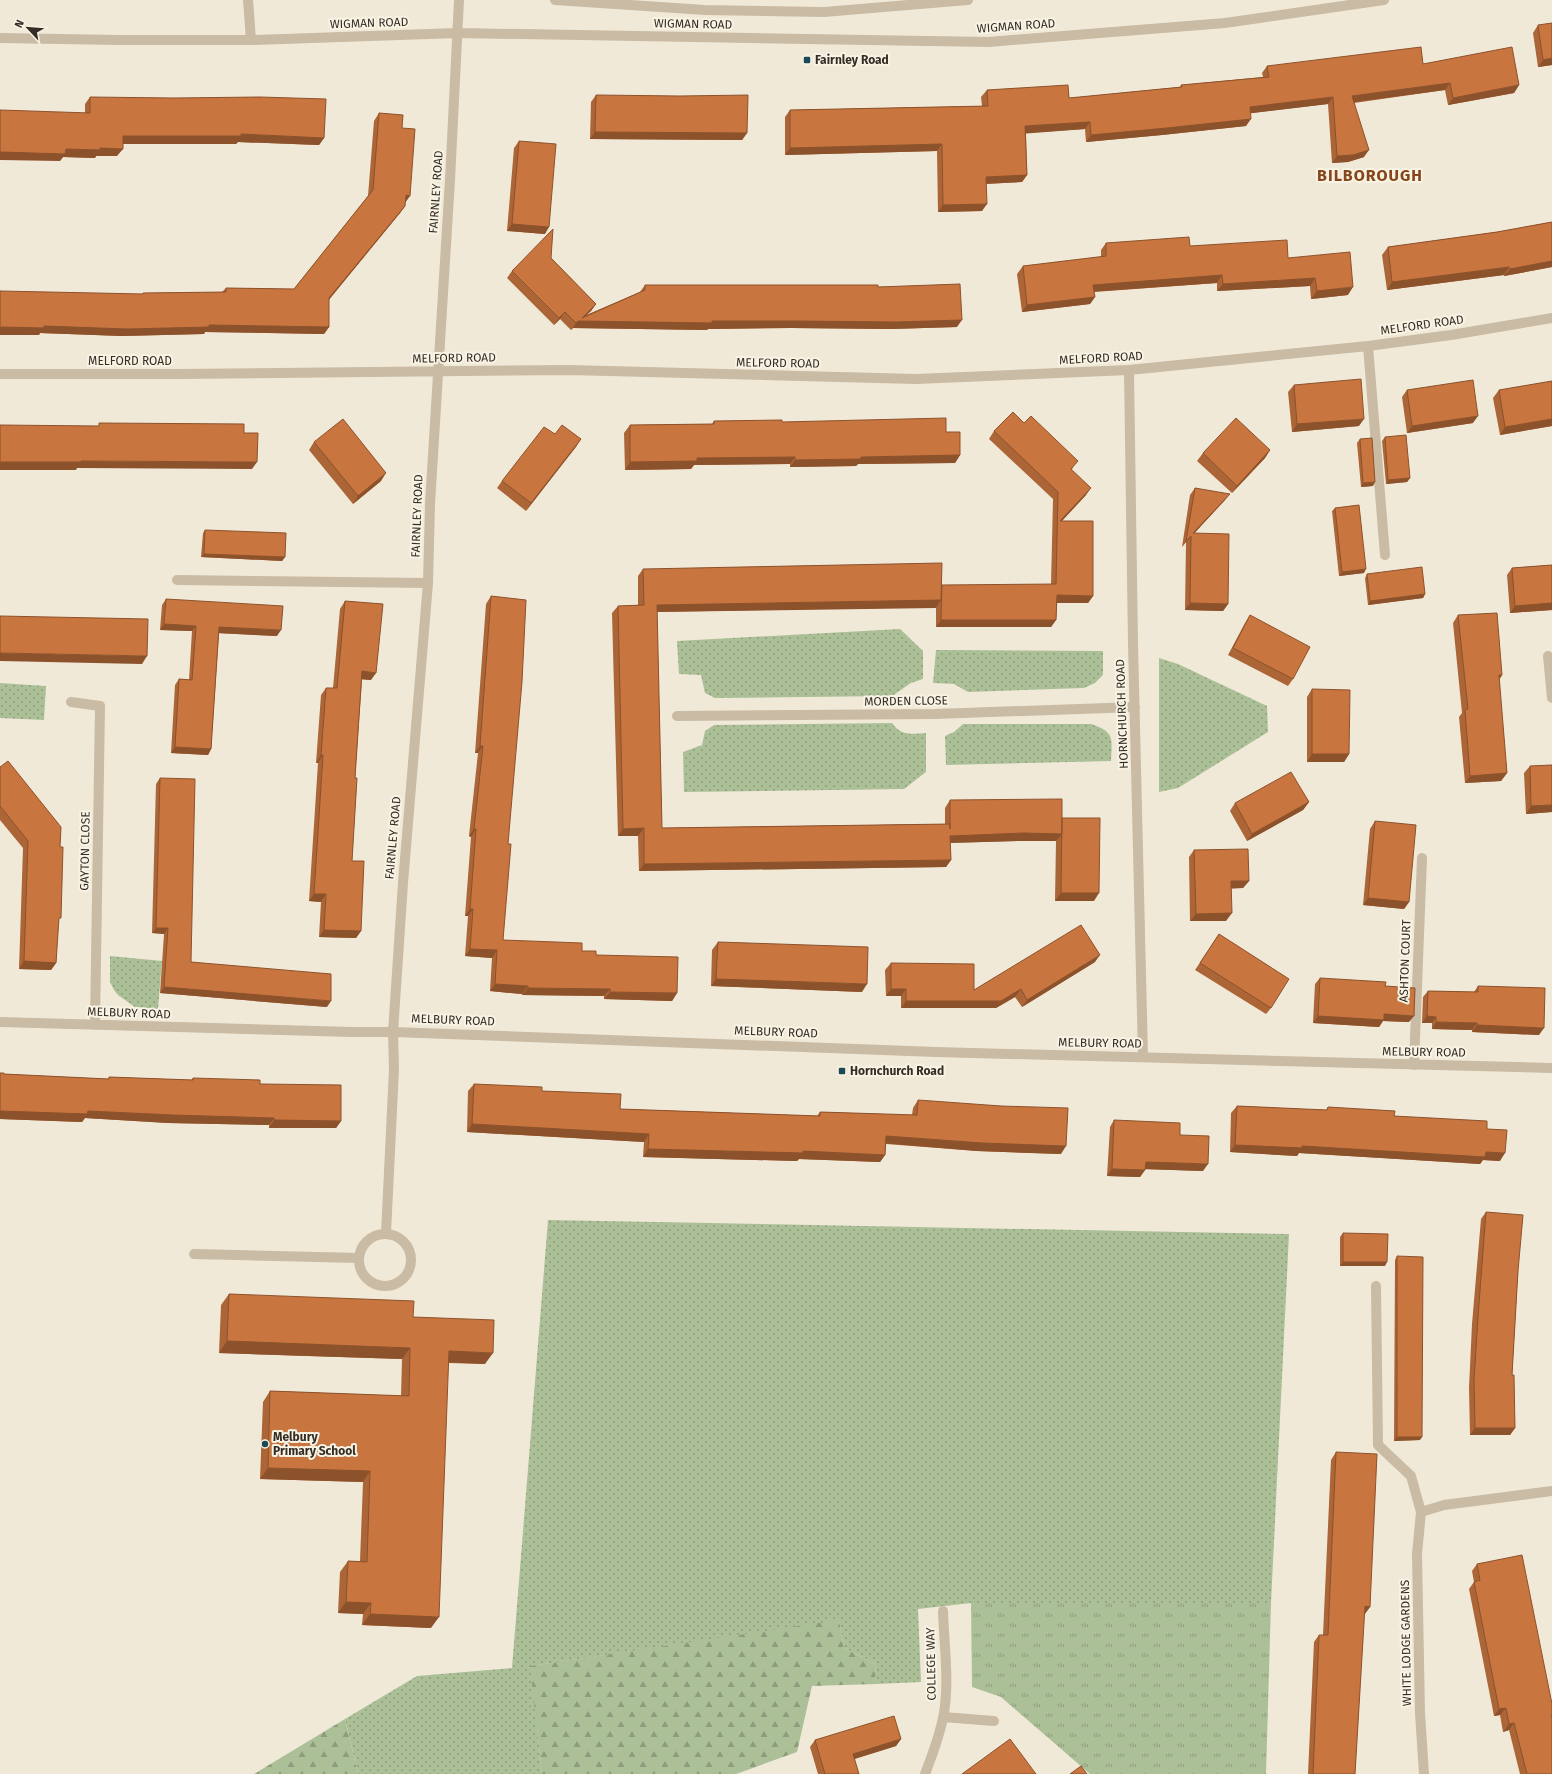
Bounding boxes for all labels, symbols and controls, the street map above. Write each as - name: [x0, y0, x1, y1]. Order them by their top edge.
- north arrow: [8, 8, 48, 48]
- street label: WIGMAN ROAD: [329, 15, 409, 31]
- street label: WIGMAN ROAD: [654, 16, 733, 32]
- street label: WIGMAN ROAD: [976, 16, 1056, 36]
- text: N: [12, 18, 27, 30]
- place label: Fairnley Road: [815, 53, 889, 67]
- marker: Fairnley Road: [802, 55, 812, 65]
- street label: FAIRNLEY ROAD: [426, 150, 446, 234]
- district label: BILBOROUGH: [1317, 166, 1423, 185]
- street label: MELFORD ROAD: [1380, 312, 1465, 338]
- street label: MELFORD ROAD: [1059, 349, 1143, 367]
- street label: MELFORD ROAD: [412, 350, 496, 366]
- street label: MELFORD ROAD: [88, 354, 172, 368]
- street label: MELFORD ROAD: [736, 355, 820, 371]
- street label: FAIRNLEY ROAD: [409, 474, 425, 558]
- street label: HORNCHURCH ROAD: [1113, 659, 1131, 769]
- street label: MORDEN CLOSE: [864, 693, 948, 709]
- street label: FAIRNLEY ROAD: [382, 796, 404, 880]
- street label: GAYTON CLOSE: [77, 811, 93, 891]
- street label: ASHTON COURT: [1397, 918, 1413, 1003]
- street label: MELBURY ROAD: [87, 1005, 171, 1021]
- street label: MELBURY ROAD: [411, 1012, 495, 1028]
- street label: MELBURY ROAD: [734, 1024, 818, 1040]
- street label: MELBURY ROAD: [1058, 1035, 1142, 1051]
- street label: MELBURY ROAD: [1382, 1044, 1466, 1060]
- place label: Hornchurch Road: [850, 1064, 944, 1078]
- marker: Hornchurch Road: [837, 1066, 847, 1076]
- place label: Melbury Primary School: [273, 1430, 356, 1458]
- marker: Melbury Primary School: [260, 1439, 270, 1449]
- street label: WHITE LODGE GARDENS: [1398, 1579, 1414, 1706]
- street label: COLLEGE WAY: [923, 1627, 939, 1701]

